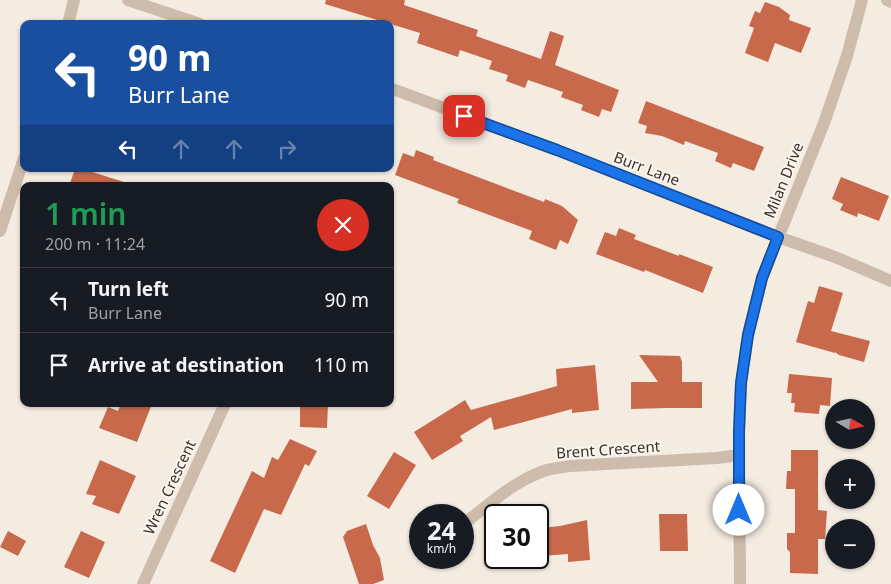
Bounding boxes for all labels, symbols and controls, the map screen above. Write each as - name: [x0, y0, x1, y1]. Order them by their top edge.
- text: 90 m: [128, 34, 211, 81]
- icon: left: [45, 40, 110, 105]
- text: Burr Lane: [128, 79, 230, 109]
- pin: [443, 95, 485, 137]
- icon: arrive: [450, 102, 478, 130]
- icon: left: [114, 135, 142, 163]
- icon: ahead: [167, 135, 195, 163]
- icon: ahead: [220, 135, 248, 163]
- icon: right: [273, 135, 301, 163]
- street label: Milan Drive: [759, 139, 807, 221]
- street label: Burr Lane: [611, 146, 683, 190]
- text: 1 min: [45, 193, 126, 234]
- button: close: [317, 199, 369, 251]
- text: 200 m · 11:24: [45, 233, 145, 255]
- text: Turn left: [88, 276, 169, 302]
- icon: left: [45, 286, 73, 314]
- text: 90 m: [325, 287, 369, 313]
- text: Burr Lane: [88, 302, 162, 324]
- icon: arrive: [45, 351, 73, 379]
- text: Arrive at destination: [88, 352, 284, 378]
- text: 110 m: [314, 352, 369, 378]
- north arrow: [825, 399, 875, 449]
- map controls: [825, 399, 875, 569]
- street label: Brent Crescent: [555, 435, 661, 463]
- street label: Wren Crescent: [138, 436, 200, 538]
- button: +: [825, 459, 875, 509]
- position arrow: [712, 483, 764, 535]
- speed limit sign: 30: [484, 504, 549, 569]
- text: 24: [427, 513, 456, 547]
- button: −: [825, 519, 875, 569]
- text: km/h: [427, 540, 456, 557]

